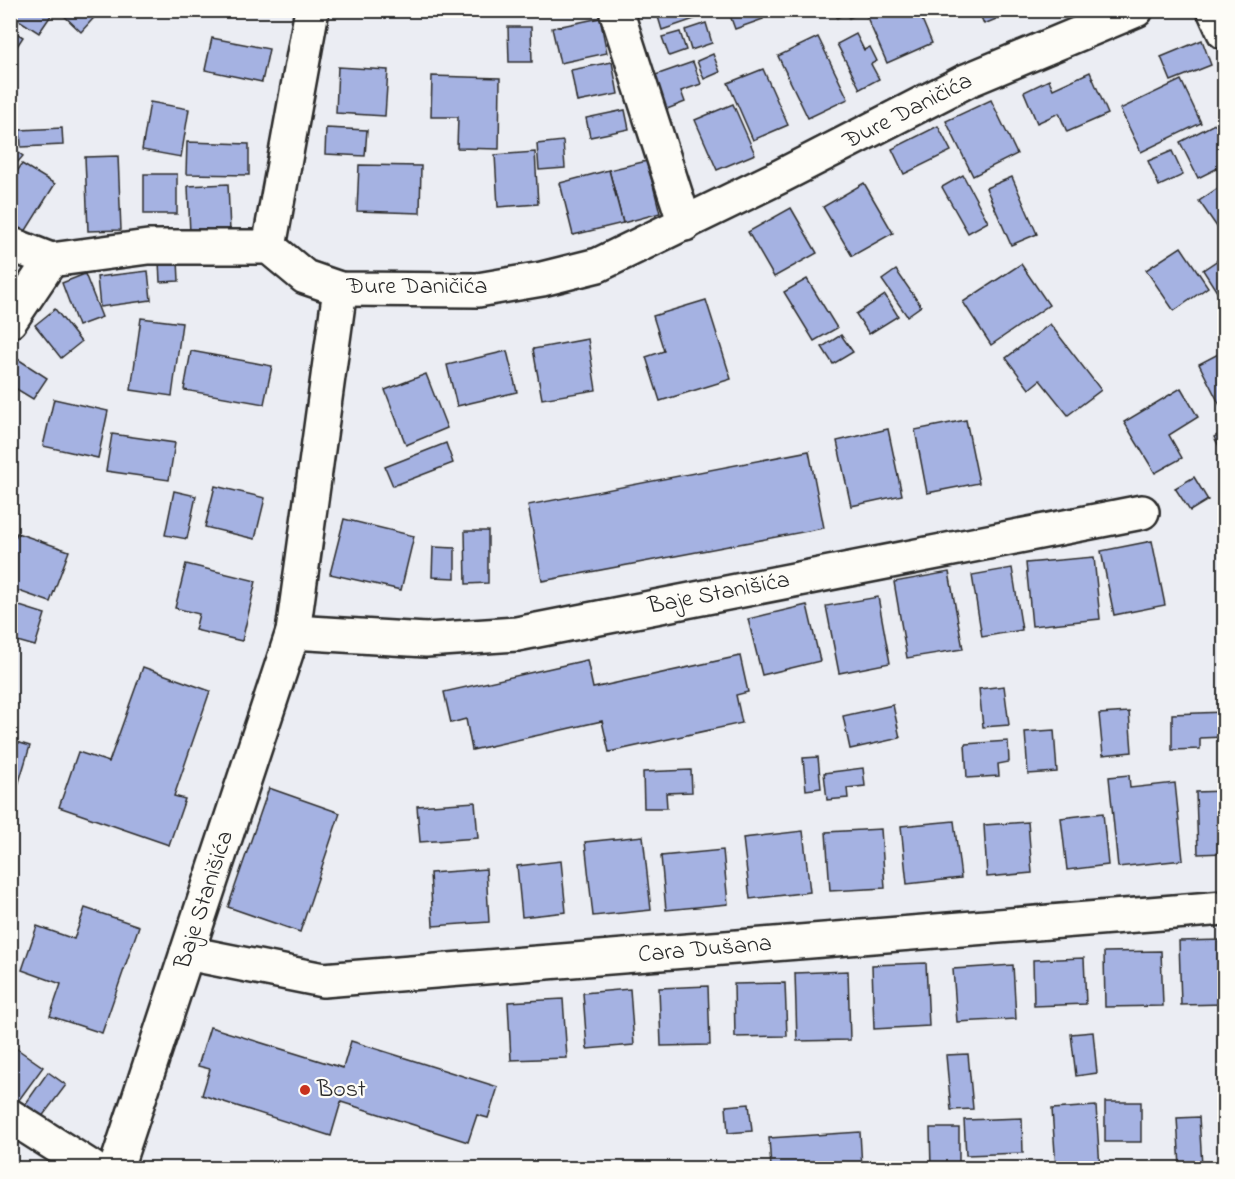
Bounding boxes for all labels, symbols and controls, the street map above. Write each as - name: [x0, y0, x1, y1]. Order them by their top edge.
- street label: Đure Daničića: [836, 64, 979, 160]
- street label: Đure Daničića: [346, 270, 487, 305]
- street label: Baje Stanišića: [644, 563, 793, 625]
- street label: Baje Stanišića: [166, 826, 244, 975]
- street label: Cara Dušana: [637, 927, 773, 973]
- place label: Bost: [316, 1073, 366, 1108]
- marker: Bost: [298, 1083, 312, 1097]

